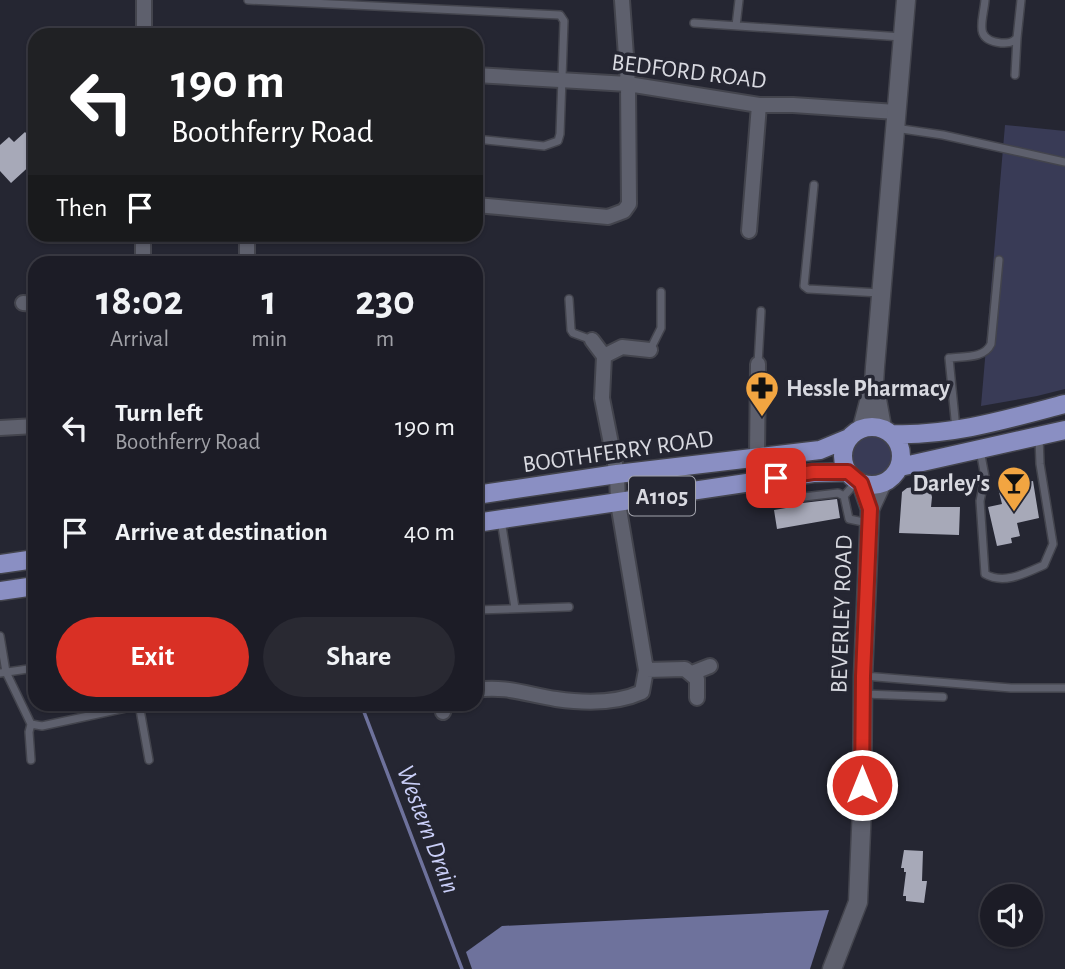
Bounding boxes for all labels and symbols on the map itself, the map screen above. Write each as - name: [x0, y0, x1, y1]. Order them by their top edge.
- street label: BEDFORD ROAD: [610, 51, 768, 93]
- pharmacy icon: Hessle Pharmacy: [743, 369, 781, 418]
- place label: Hessle Pharmacy: [786, 377, 950, 401]
- street label: BOOTHFERRY ROAD: [521, 427, 715, 477]
- pin: [746, 448, 806, 508]
- bar icon: Darley's: [995, 464, 1033, 513]
- place label: Darley's: [912, 472, 990, 496]
- road number: A1105: [629, 476, 695, 516]
- street label: BEVERLEY ROAD: [827, 534, 857, 694]
- position arrow: [825, 748, 899, 822]
- water label: Western Drain: [392, 762, 464, 897]

